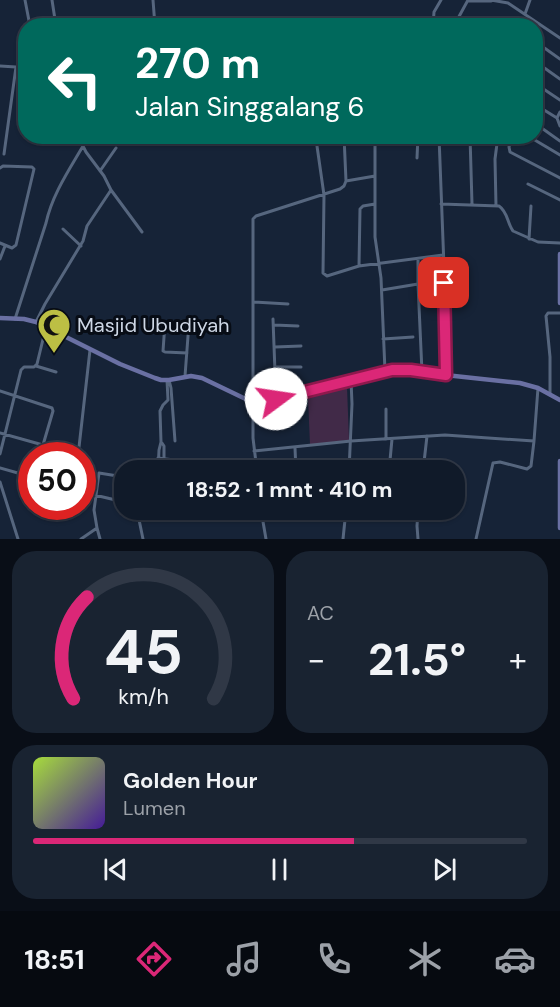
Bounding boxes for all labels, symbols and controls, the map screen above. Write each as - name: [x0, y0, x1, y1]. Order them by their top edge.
- text: 270 m: [135, 36, 260, 91]
- icon: left: [36, 42, 114, 120]
- text: Jalan Singgalang 6: [135, 89, 364, 124]
- pin: [418, 257, 469, 308]
- icon: arrive: [427, 266, 460, 299]
- mosque icon: Masjid Ubudiyah: [36, 307, 72, 354]
- place label: Masjid Ubudiyah: [77, 312, 230, 338]
- position arrow: [244, 367, 308, 431]
- speed limit sign: 50: [18, 442, 96, 520]
- text: 18:52 · 1 mnt · 410 m: [186, 475, 393, 504]
- text: AC: [307, 600, 334, 626]
- text: 45: [103, 611, 183, 692]
- text: 21.5°: [368, 630, 466, 689]
- text: −: [307, 638, 325, 681]
- text: +: [509, 638, 527, 681]
- text: km/h: [118, 683, 168, 711]
- text: Golden Hour: [123, 766, 258, 795]
- text: Lumen: [123, 795, 186, 821]
- icon: previous: [99, 853, 132, 886]
- icon: pause: [263, 853, 296, 886]
- icon: next: [428, 853, 461, 886]
- icon: directions: [133, 938, 175, 980]
- icon: music: [223, 938, 265, 980]
- icon: phone: [313, 938, 355, 980]
- icon: climate: [404, 938, 446, 980]
- icon: car: [494, 938, 536, 980]
- text: 18:51: [24, 942, 85, 977]

